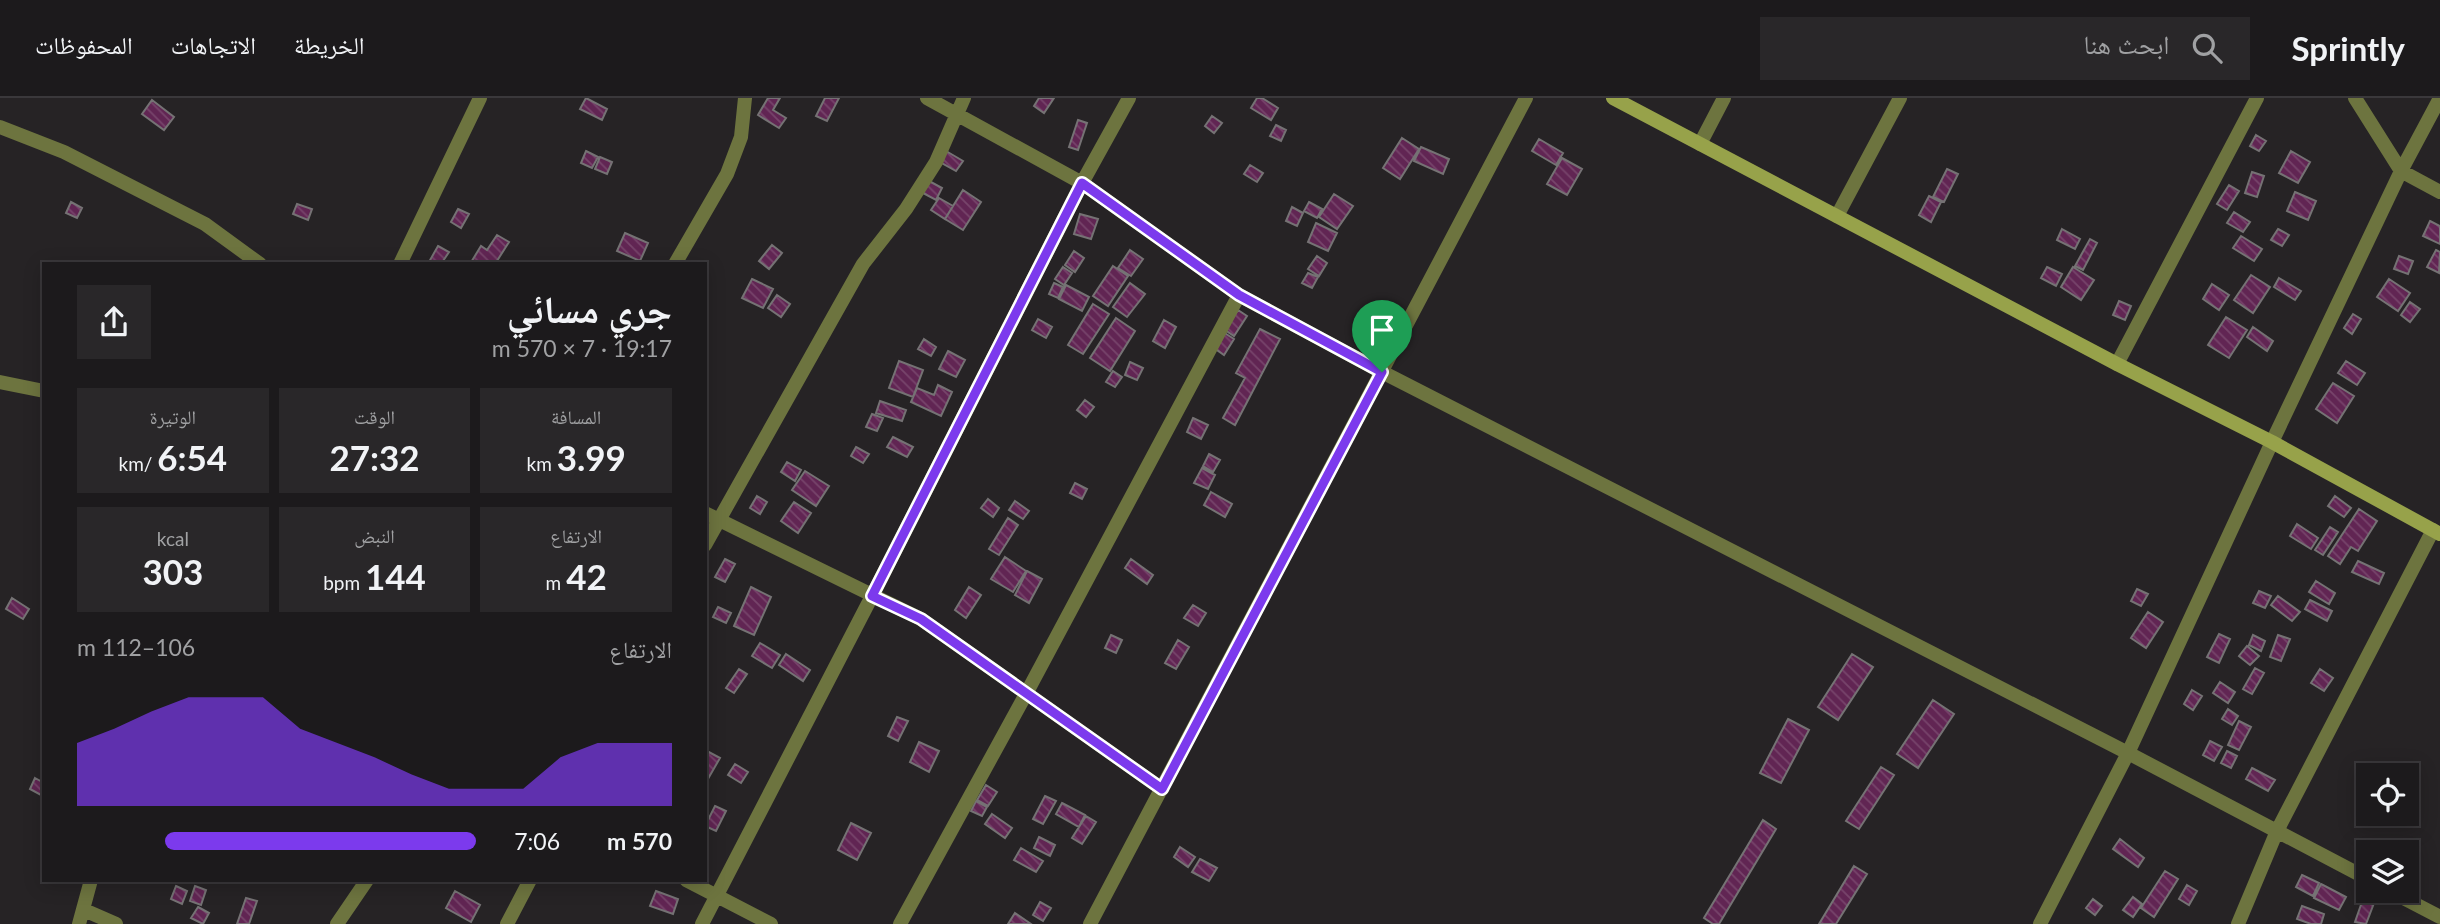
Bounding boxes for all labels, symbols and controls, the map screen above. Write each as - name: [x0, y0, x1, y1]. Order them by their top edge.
- search box: [1760, 17, 2250, 80]
- text: ابحث هنا: [2084, 28, 2170, 60]
- text: Sprintly: [2292, 28, 2405, 68]
- icon: search: [2188, 29, 2226, 67]
- text: المحفوظات: [35, 30, 133, 59]
- text: الاتجاهات: [171, 30, 256, 59]
- text: الخريطة: [294, 30, 365, 59]
- button: share: [77, 285, 151, 359]
- text: جري مسائي: [507, 285, 672, 331]
- pin: [1352, 300, 1412, 372]
- icon: arrive: [1363, 311, 1401, 349]
- text: 19:17 · 7 × 570 m: [492, 334, 672, 362]
- text: الوتيرة: [150, 405, 196, 428]
- text: الوقت: [354, 405, 395, 428]
- text: المسافة: [551, 405, 601, 428]
- text: 6:54: [157, 436, 227, 478]
- text: 27:32: [329, 436, 420, 478]
- text: 3.99: [557, 436, 626, 478]
- text: /km: [119, 452, 157, 475]
- text: km: [526, 452, 557, 475]
- text: النبض: [354, 524, 395, 547]
- text: الارتفاع: [550, 524, 602, 547]
- text: kcal: [157, 527, 189, 550]
- text: 303: [142, 550, 203, 592]
- text: 144: [365, 555, 426, 597]
- text: 42: [566, 555, 607, 597]
- text: bpm: [323, 571, 365, 594]
- text: m: [546, 571, 566, 594]
- text: 106–112 m: [77, 633, 195, 661]
- text: الارتفاع: [609, 635, 672, 663]
- map controls: [2356, 763, 2419, 903]
- button: locate: [2356, 763, 2419, 826]
- text: 7:06: [514, 827, 560, 855]
- text: 570 m: [607, 827, 672, 855]
- button: layers: [2356, 840, 2419, 903]

